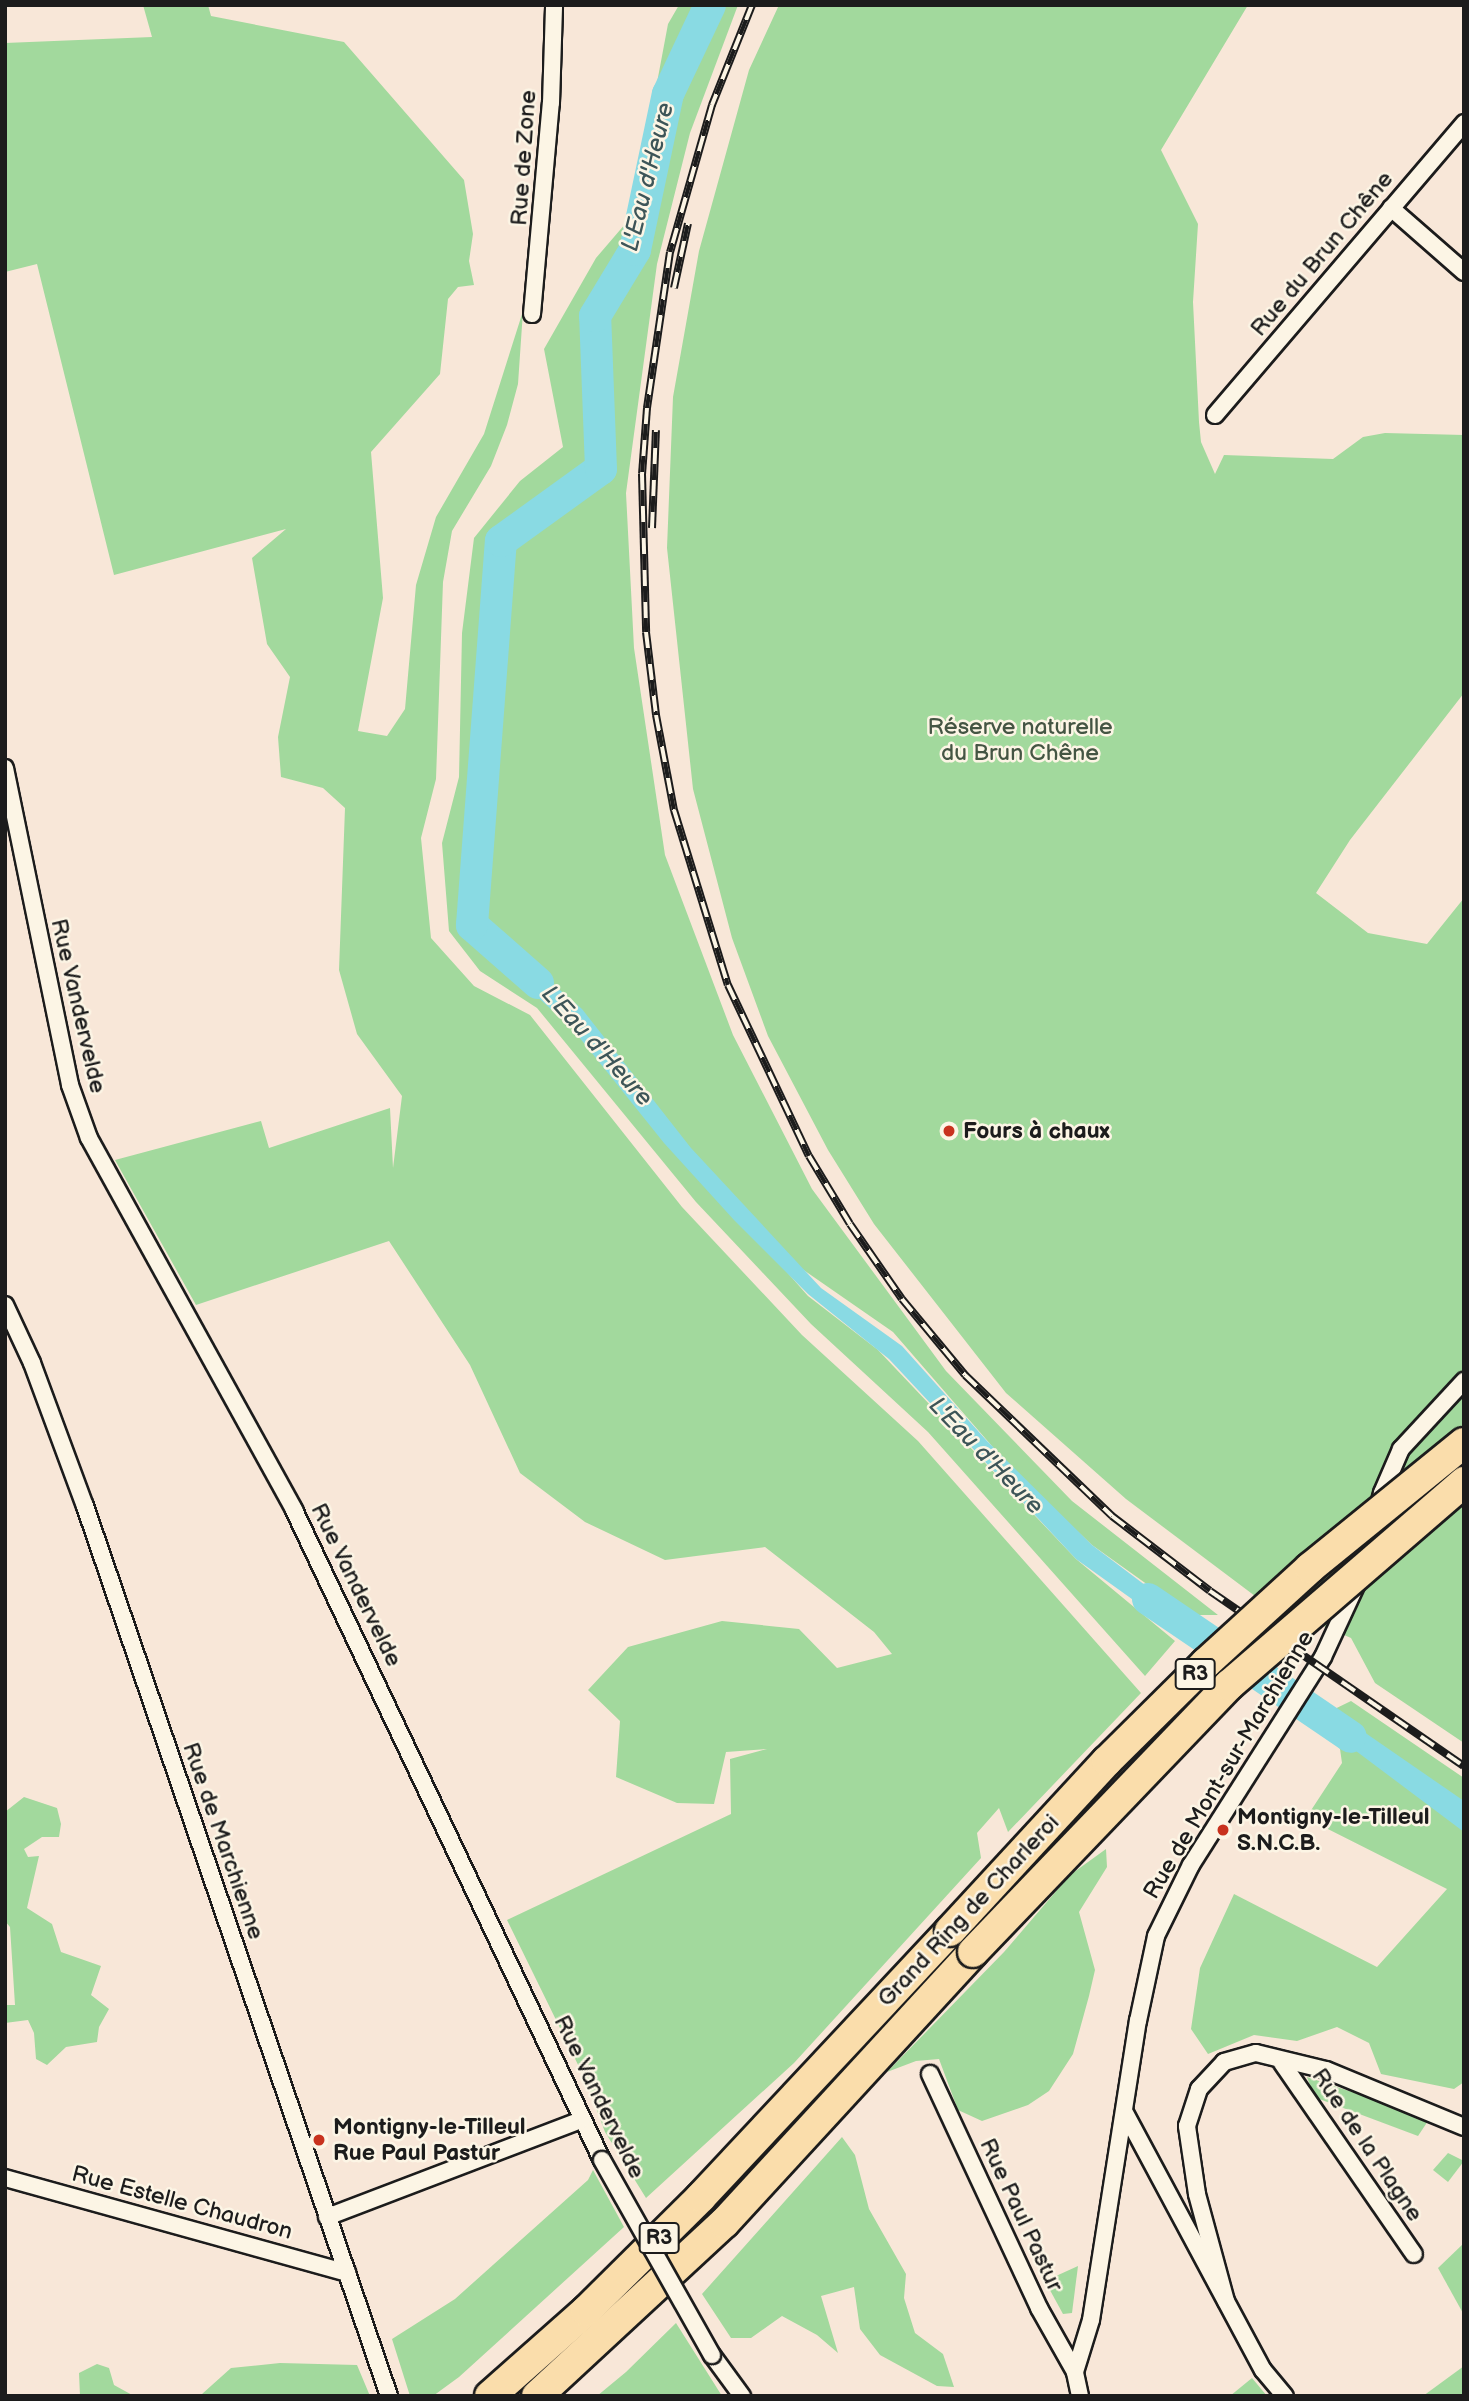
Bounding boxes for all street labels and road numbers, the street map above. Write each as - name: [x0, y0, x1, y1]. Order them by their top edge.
- street label: Rue de Zone: [505, 89, 543, 227]
- street label: Rue du Brun Chêne: [1245, 166, 1399, 342]
- street label: Rue Vandervelde: [44, 916, 112, 1096]
- street label: Rue Vandervelde: [304, 1499, 408, 1671]
- street label: Rue de Mont-sur-Marchienne: [1138, 1626, 1320, 1904]
- road number: R3: [1174, 1656, 1216, 1692]
- street label: Rue de Marchienne: [176, 1739, 270, 1943]
- street label: Grand Ring de Charleroi: [873, 1809, 1065, 2013]
- street label: Rue Vandervelde: [547, 2011, 651, 2183]
- street label: Rue de la Plagne: [1306, 2063, 1428, 2227]
- street label: Rue Paul Pastur: [973, 2134, 1069, 2296]
- street label: Rue Estelle Chaudron: [69, 2160, 295, 2246]
- road number: R3: [638, 2220, 680, 2256]

